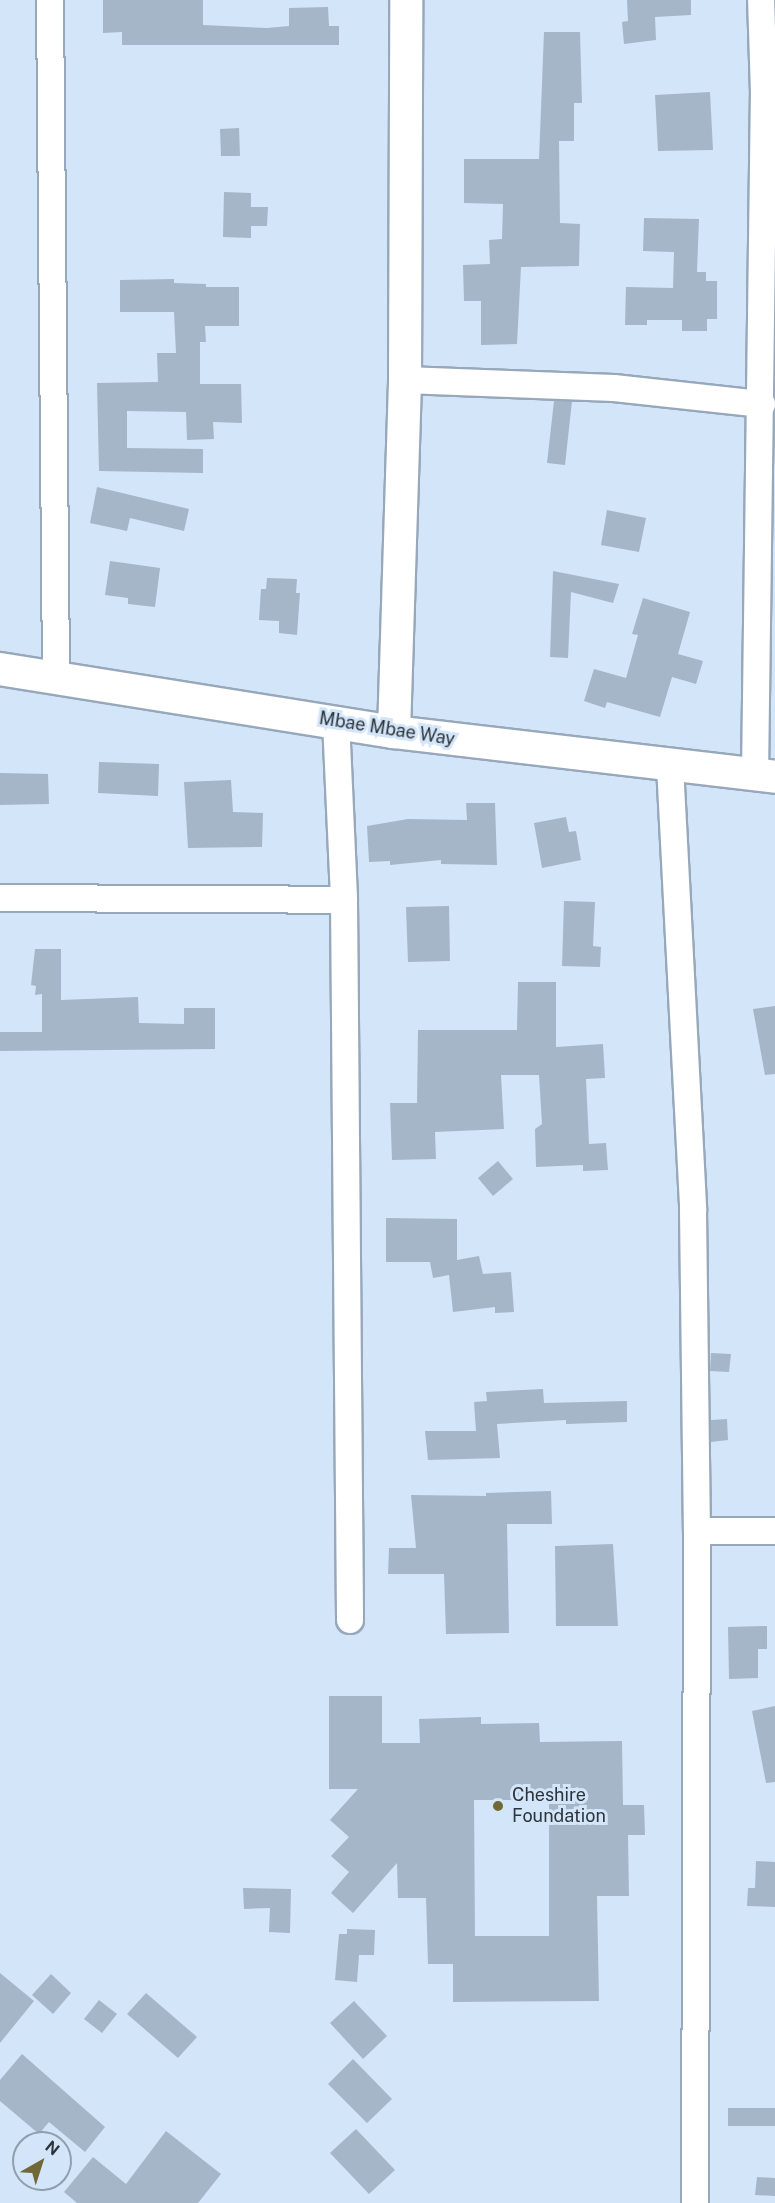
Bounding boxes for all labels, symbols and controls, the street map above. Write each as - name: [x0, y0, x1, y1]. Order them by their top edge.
- street label: Mbae Mbae Way: [317, 708, 457, 750]
- place label: Cheshire Foundation: [512, 1785, 606, 1828]
- marker: Cheshire Foundation: [489, 1797, 507, 1815]
- north arrow: [12, 2131, 72, 2191]
- text: N: [42, 2137, 63, 2159]

